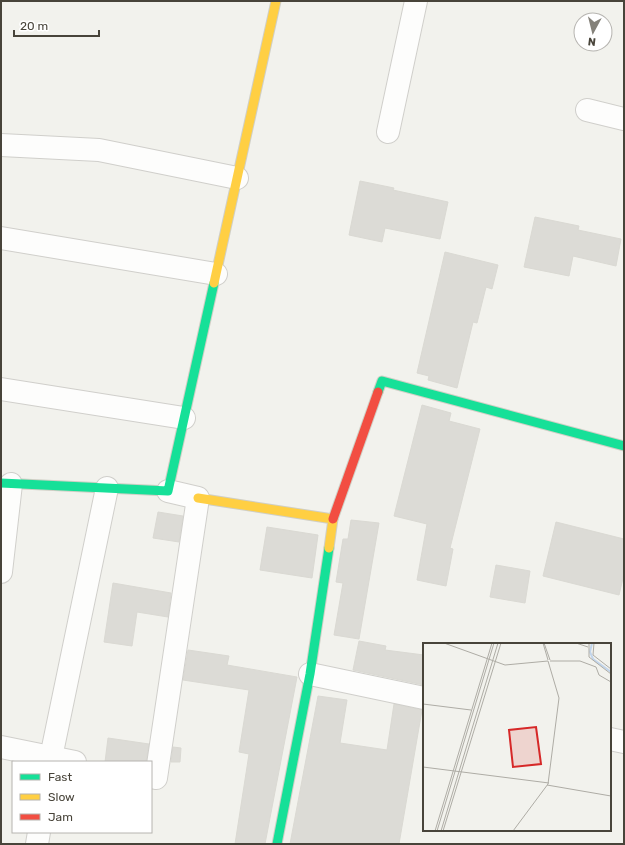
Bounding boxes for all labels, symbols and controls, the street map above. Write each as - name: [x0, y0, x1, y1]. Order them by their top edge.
- scale bar: [14, 12, 99, 38]
- north arrow: [573, 12, 613, 52]
- text: 20 m: [20, 19, 48, 33]
- text: N: [587, 34, 597, 48]
- inset map: [423, 643, 611, 831]
- legend: [12, 761, 152, 833]
- text: Fast: [48, 770, 72, 784]
- text: Slow: [48, 790, 75, 804]
- text: Jam: [48, 810, 73, 824]

